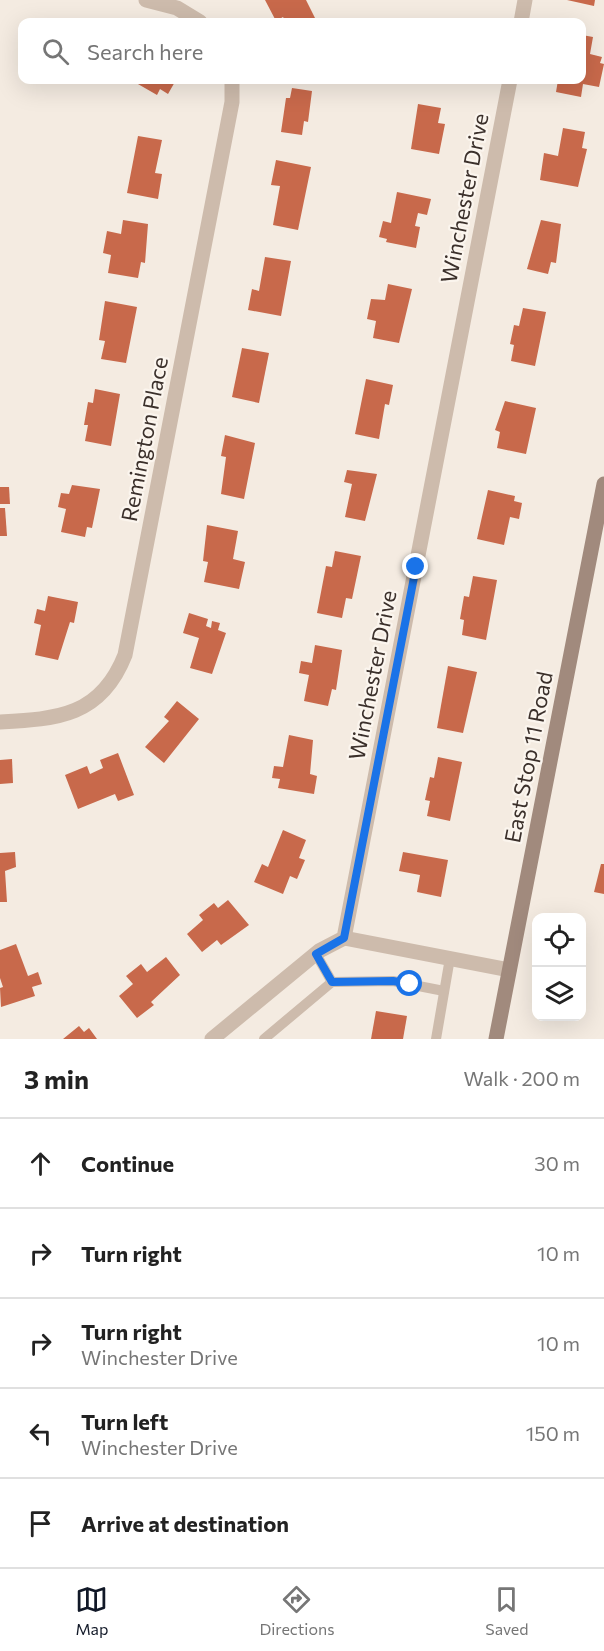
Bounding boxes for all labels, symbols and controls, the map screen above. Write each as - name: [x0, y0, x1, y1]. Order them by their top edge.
- search box: [18, 18, 586, 84]
- icon: search: [39, 35, 72, 68]
- text: Search here: [87, 38, 203, 65]
- street label: Winchester Drive: [434, 111, 494, 285]
- street label: Remington Place: [115, 354, 173, 524]
- route end: [402, 553, 428, 579]
- street label: Winchester Drive: [342, 588, 402, 762]
- street label: East Stop 11 Road: [498, 669, 558, 845]
- map controls: [532, 913, 586, 1021]
- button: locate: [532, 913, 586, 967]
- button: layers: [532, 967, 586, 1021]
- route start: [396, 970, 422, 996]
- text: 3 min: [24, 1063, 89, 1094]
- text: Walk · 200 m: [463, 1066, 580, 1090]
- icon: ahead: [24, 1147, 57, 1180]
- text: Continue: [81, 1150, 174, 1177]
- text: 30 m: [534, 1151, 580, 1175]
- icon: right: [24, 1237, 57, 1270]
- text: Turn right: [81, 1240, 182, 1267]
- text: 10 m: [537, 1241, 580, 1265]
- text: Turn right: [81, 1318, 182, 1345]
- icon: right: [24, 1327, 57, 1360]
- text: 10 m: [537, 1331, 580, 1355]
- text: Winchester Drive: [81, 1345, 238, 1369]
- text: Turn left: [81, 1408, 168, 1435]
- icon: left: [24, 1417, 57, 1450]
- text: 150 m: [526, 1421, 580, 1445]
- text: Winchester Drive: [81, 1435, 238, 1459]
- icon: arrive: [24, 1507, 57, 1540]
- text: Arrive at destination: [81, 1510, 289, 1537]
- tab: Map: [75, 1583, 108, 1638]
- tab: Directions: [259, 1583, 334, 1638]
- tab: Saved: [485, 1583, 529, 1638]

